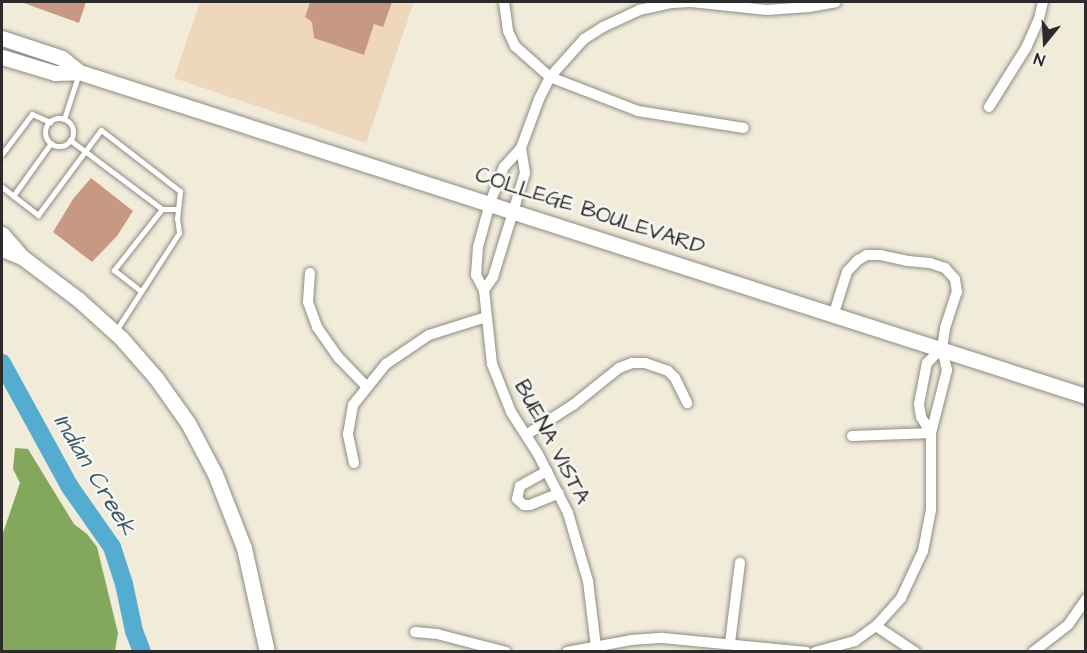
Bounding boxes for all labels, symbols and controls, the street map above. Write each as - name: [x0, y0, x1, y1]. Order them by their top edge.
- north arrow: [1015, 12, 1075, 72]
- text: N: [1031, 47, 1048, 71]
- street label: COLLEGE BOULEVARD: [472, 161, 708, 261]
- street label: BUENA VISTA: [508, 375, 596, 509]
- water label: Indian Creek: [47, 409, 141, 541]

